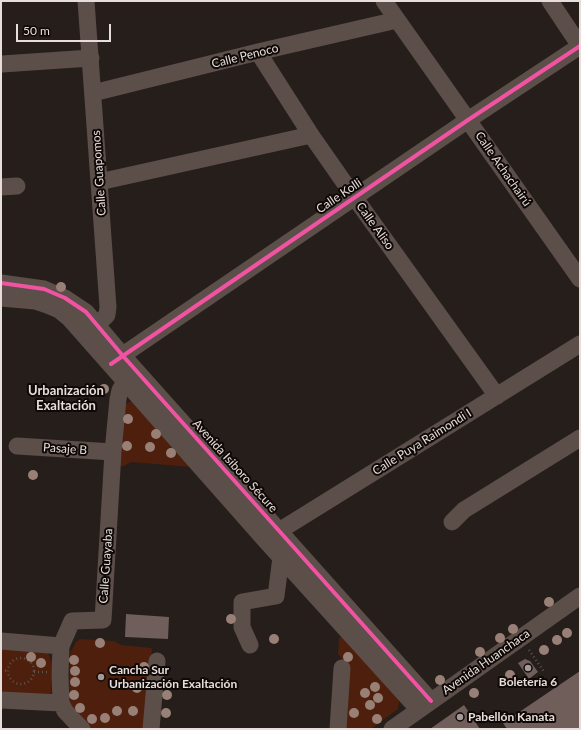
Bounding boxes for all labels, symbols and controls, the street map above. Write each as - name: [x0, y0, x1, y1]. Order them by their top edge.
- scale bar: [18, 16, 113, 42]
- text: 50 m: [23, 23, 50, 38]
- street label: Calle Penoco: [210, 41, 280, 71]
- street label: Calle Achachairú: [472, 129, 534, 209]
- street label: Calle Guapomos: [89, 130, 109, 216]
- street label: Calle Kolli: [313, 176, 365, 216]
- street label: Calle Aliso: [353, 200, 397, 252]
- district label: Urbanización Exaltación: [28, 383, 104, 414]
- street label: Calle Puya Raimondi I: [370, 406, 474, 478]
- street label: Avenida Isiboro Sécure: [190, 417, 280, 515]
- street label: Pasaje B: [42, 440, 88, 458]
- street label: Calle Guayaba: [96, 528, 116, 604]
- street label: Avenida Huanchaca: [439, 626, 533, 698]
- place label: Cancha Sur Urbanización Exaltación: [109, 663, 237, 691]
- marker: Boletería 6: [523, 663, 533, 673]
- marker: Cancha Sur Urbanización Exaltación: [96, 672, 106, 682]
- place label: Boletería 6: [499, 675, 557, 689]
- place label: Pabellón Kanata: [468, 710, 555, 724]
- marker: Pabellón Kanata: [455, 712, 465, 722]

